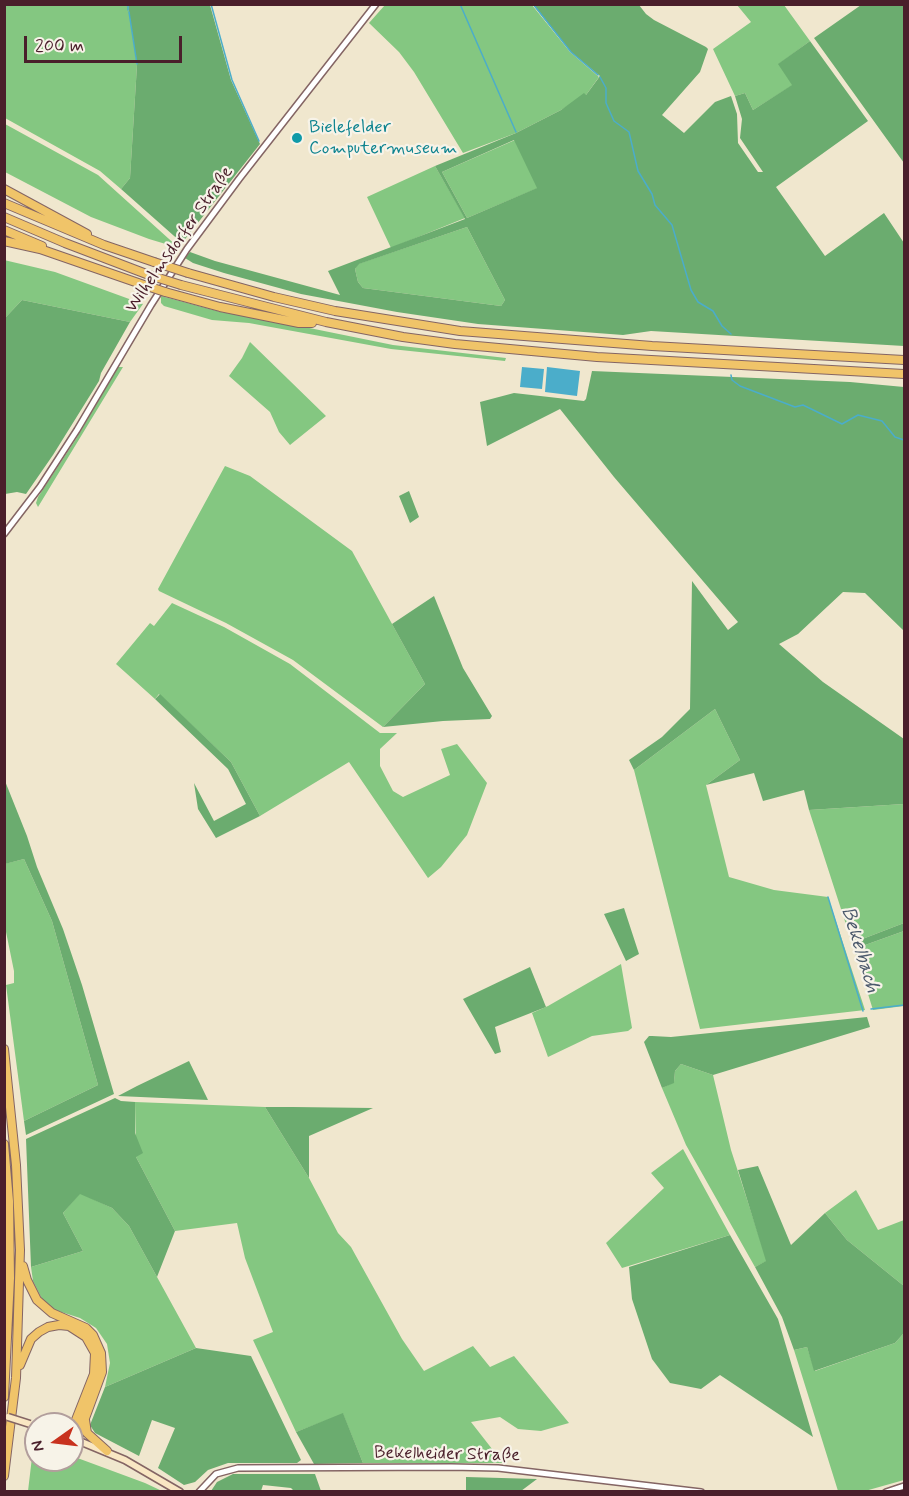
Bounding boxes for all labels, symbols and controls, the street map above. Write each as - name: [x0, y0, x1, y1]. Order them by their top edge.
- scale bar: [27, 24, 184, 62]
- text: 200 m: [35, 34, 84, 58]
- place label: Bielefelder Computermuseum: [309, 117, 457, 160]
- marker: Bielefelder Computermuseum: [290, 131, 304, 145]
- street label: Wilhelmsdorfer Straße: [121, 163, 239, 317]
- water label: Bekelbach: [835, 904, 883, 996]
- north arrow: [24, 1412, 84, 1472]
- text: N: [27, 1438, 49, 1454]
- street label: Bekelheider Straße: [374, 1443, 520, 1467]

